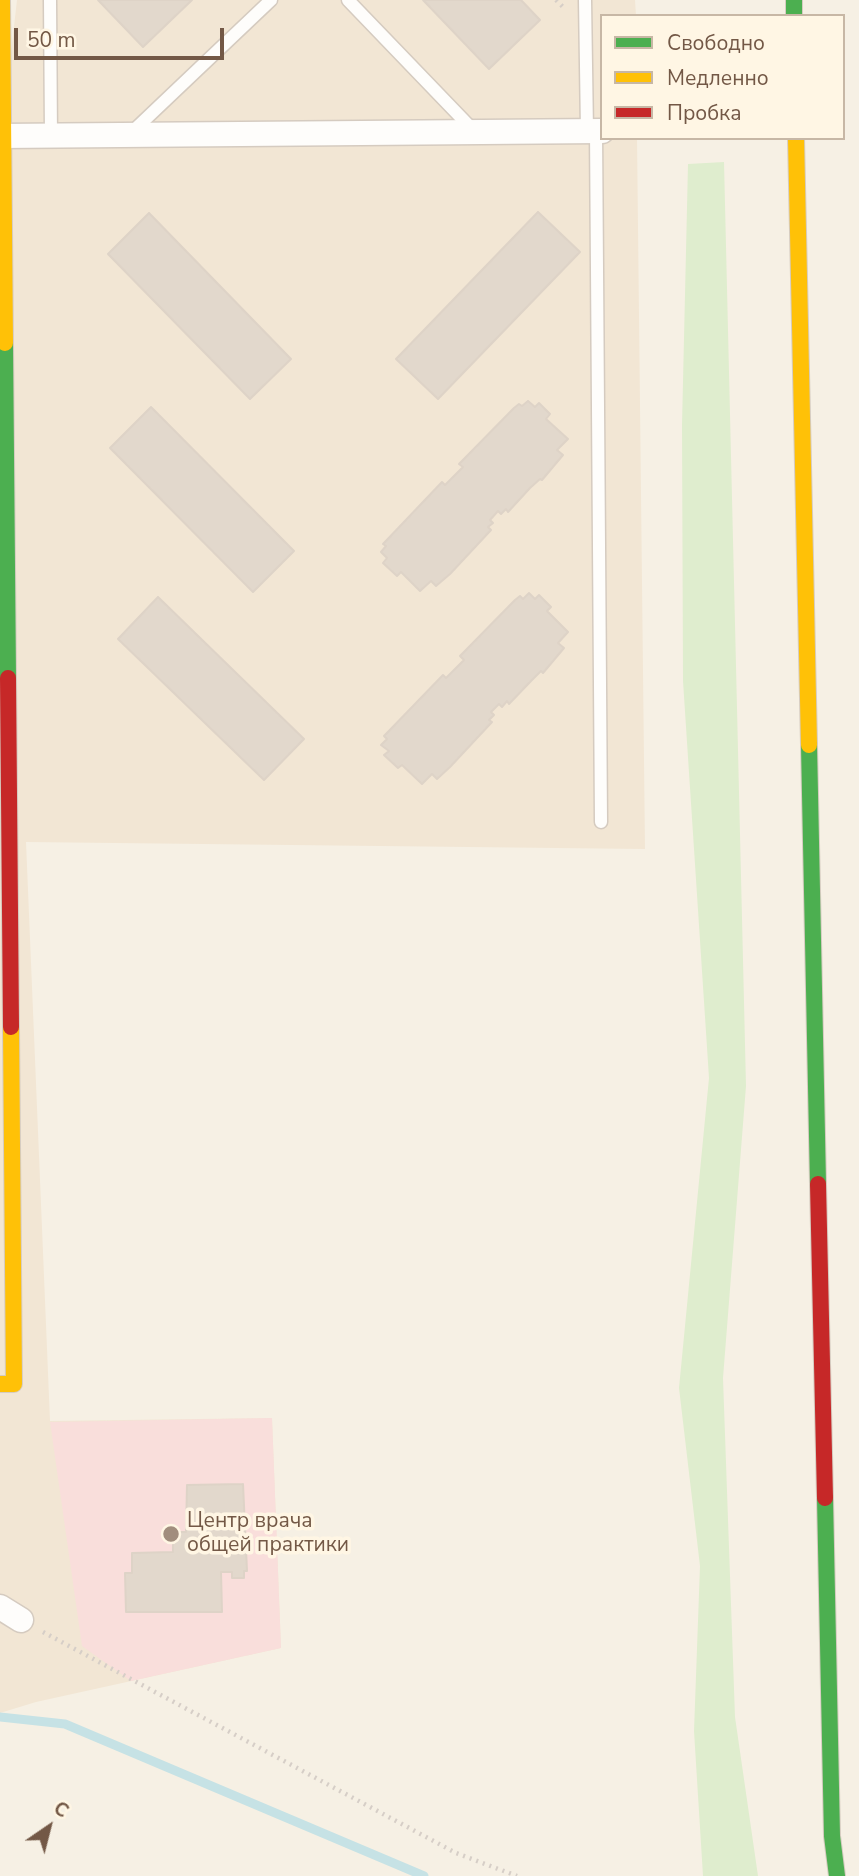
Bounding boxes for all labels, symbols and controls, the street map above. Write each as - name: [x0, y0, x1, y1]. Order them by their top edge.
- scale bar: [18, 14, 228, 58]
- legend: [600, 14, 845, 140]
- text: 50 m: [27, 26, 76, 54]
- text: Свободно: [667, 29, 765, 57]
- text: Медленно: [667, 64, 769, 92]
- text: Пробка: [667, 99, 741, 127]
- place label: Центр врача общей практики: [187, 1509, 349, 1559]
- marker: Центр врача общей практики: [161, 1524, 181, 1544]
- north arrow: [14, 1792, 84, 1862]
- text: С: [48, 1795, 74, 1824]

